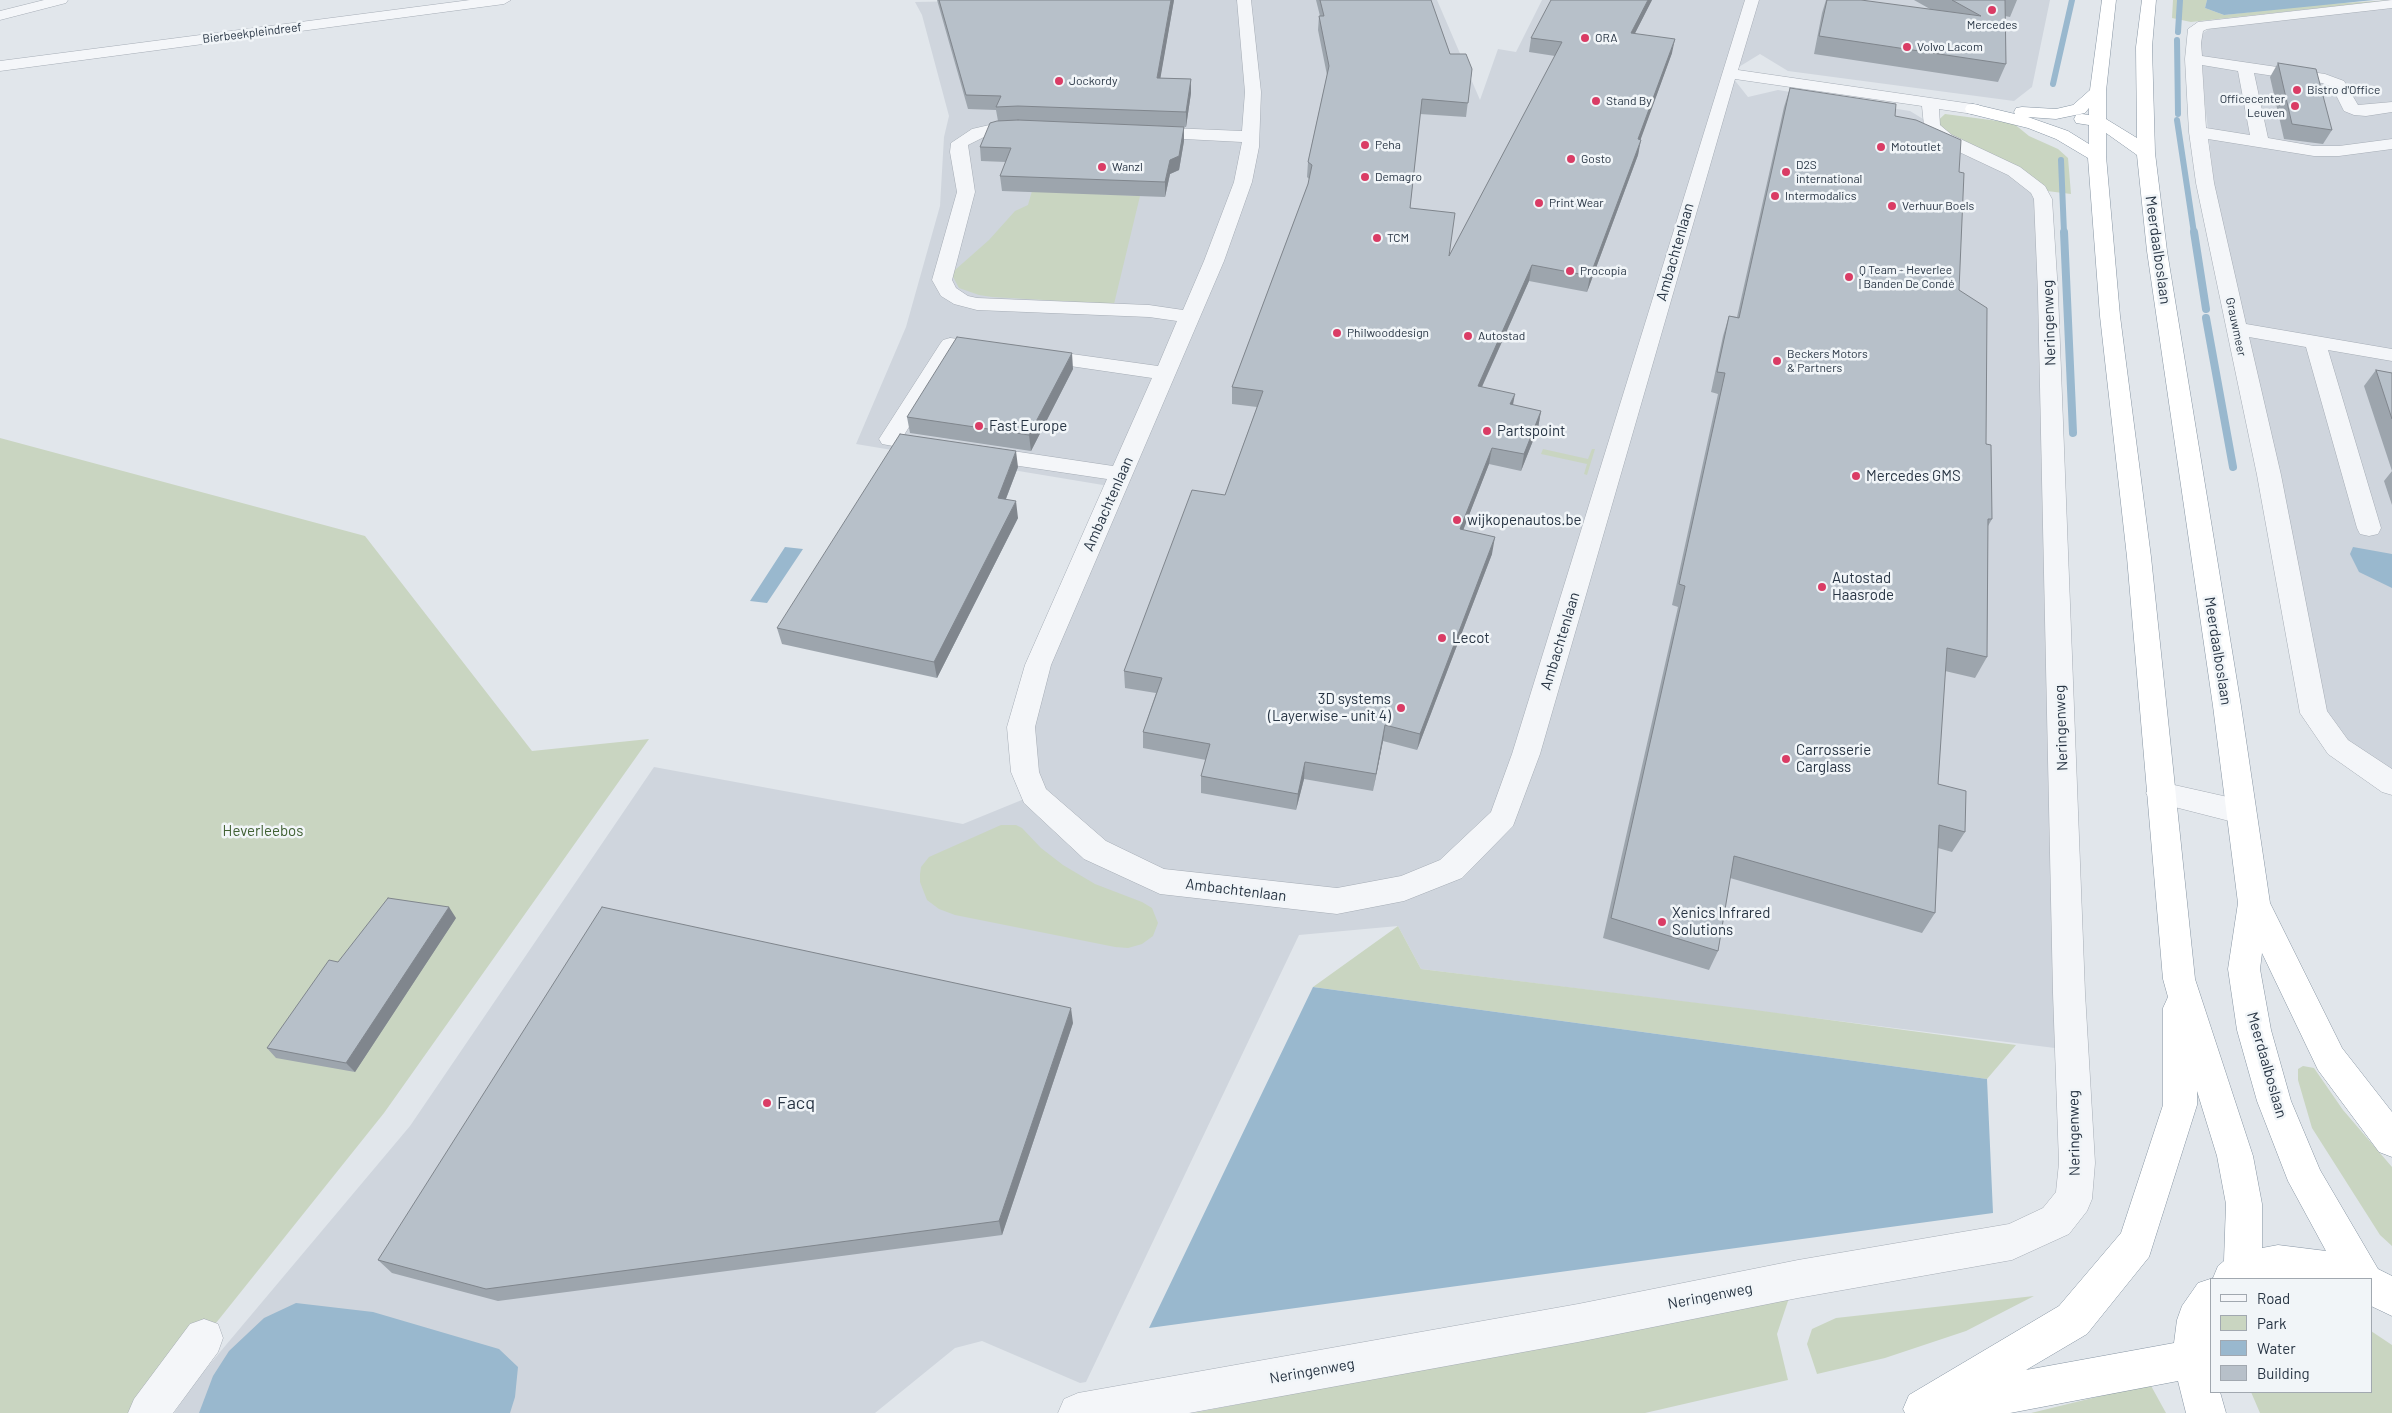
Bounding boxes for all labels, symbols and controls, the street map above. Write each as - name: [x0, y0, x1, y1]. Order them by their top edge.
- marker: Mercedes: [1986, 4, 1998, 16]
- place label: Mercedes: [1967, 18, 2017, 32]
- street label: Bierbeekpleindreef: [202, 20, 302, 46]
- place label: ORA: [1595, 31, 1618, 45]
- marker: ORA: [1579, 32, 1591, 44]
- place label: Volvo Lacom: [1917, 40, 1983, 54]
- marker: Volvo Lacom: [1901, 41, 1913, 53]
- place label: Jockordy: [1069, 74, 1117, 88]
- marker: Jockordy: [1053, 75, 1065, 87]
- place label: Bistro d'Office: [2307, 83, 2380, 97]
- marker: Bistro d'Office: [2291, 84, 2303, 96]
- place label: Officecenter Leuven: [2220, 92, 2285, 120]
- place label: Stand By: [1606, 94, 1652, 108]
- marker: Stand By: [1590, 95, 1602, 107]
- marker: Officecenter Leuven: [2289, 100, 2301, 112]
- place label: Peha: [1375, 138, 1401, 152]
- marker: Peha: [1359, 139, 1371, 151]
- place label: Motoutlet: [1891, 140, 1941, 154]
- marker: Motoutlet: [1875, 141, 1887, 153]
- place label: Gosto: [1581, 152, 1611, 166]
- marker: Gosto: [1565, 153, 1577, 165]
- place label: D2S international: [1796, 158, 1862, 186]
- place label: Wanzl: [1112, 160, 1143, 174]
- marker: Wanzl: [1096, 161, 1108, 173]
- marker: D2S international: [1780, 166, 1792, 178]
- place label: Demagro: [1375, 170, 1422, 184]
- marker: Demagro: [1359, 171, 1371, 183]
- place label: Intermodalics: [1785, 189, 1856, 203]
- marker: Intermodalics: [1769, 190, 1781, 202]
- street label: Meerdaalboslaan: [2141, 195, 2175, 305]
- place label: Print Wear: [1549, 196, 1604, 210]
- marker: Print Wear: [1533, 197, 1545, 209]
- place label: Verhuur Boels: [1902, 199, 1974, 213]
- marker: Verhuur Boels: [1886, 200, 1898, 212]
- street label: Ambachtenlaan: [1652, 201, 1698, 303]
- place label: TCM: [1387, 231, 1409, 245]
- marker: TCM: [1371, 232, 1383, 244]
- place label: Q Team - Heverlee | Banden De Condé: [1859, 263, 1955, 291]
- place label: Procopia: [1580, 264, 1627, 278]
- marker: Procopia: [1564, 265, 1576, 277]
- marker: Q Team - Heverlee | Banden De Condé: [1843, 271, 1855, 283]
- street label: Neringenweg: [2039, 280, 2059, 366]
- street label: Grauwmeer: [2223, 296, 2249, 358]
- place label: Philwooddesign: [1347, 326, 1429, 340]
- marker: Philwooddesign: [1331, 327, 1343, 339]
- place label: Autostad: [1478, 329, 1525, 343]
- marker: Autostad: [1462, 330, 1474, 342]
- place label: Beckers Motors & Partners: [1787, 347, 1868, 375]
- marker: Beckers Motors & Partners: [1771, 355, 1783, 367]
- place label: Fast Europe: [989, 417, 1067, 435]
- marker: Fast Europe: [973, 420, 985, 432]
- place label: Partspoint: [1497, 422, 1566, 440]
- marker: Partspoint: [1481, 425, 1493, 437]
- street label: Ambachtenlaan: [1079, 454, 1137, 554]
- place label: Mercedes GMS: [1866, 467, 1961, 485]
- marker: Mercedes GMS: [1850, 470, 1862, 482]
- place label: wijkopenautos.be: [1467, 511, 1582, 529]
- marker: wijkopenautos.be: [1451, 514, 1463, 526]
- place label: Autostad Haasrode: [1832, 569, 1894, 604]
- marker: Autostad Haasrode: [1816, 581, 1828, 593]
- street label: Ambachtenlaan: [1537, 590, 1583, 692]
- street label: Meerdaalboslaan: [2201, 596, 2235, 706]
- place label: Lecot: [1452, 629, 1490, 647]
- marker: Lecot: [1436, 632, 1448, 644]
- street label: Neringenweg: [2051, 685, 2071, 771]
- place label: 3D systems (Layerwise - unit 4): [1268, 690, 1391, 725]
- marker: 3D systems (Layerwise - unit 4): [1395, 702, 1407, 714]
- place label: Carrosserie Carglass: [1796, 741, 1871, 776]
- marker: Carrosserie Carglass: [1780, 753, 1792, 765]
- park label: Heverleebos: [223, 822, 303, 840]
- street label: Ambachtenlaan: [1185, 875, 1287, 905]
- place label: Xenics Infrared Solutions: [1672, 904, 1770, 939]
- marker: Xenics Infrared Solutions: [1656, 916, 1668, 928]
- street label: Meerdaalboslaan: [2243, 1010, 2291, 1120]
- street label: Neringenweg: [2064, 1090, 2084, 1176]
- place label: Facq: [777, 1092, 815, 1114]
- marker: Facq: [761, 1097, 773, 1109]
- legend: [2210, 1278, 2372, 1393]
- street label: Neringenweg: [1666, 1279, 1754, 1313]
- text: Road: [2257, 1289, 2290, 1307]
- text: Park: [2257, 1314, 2286, 1332]
- text: Water: [2257, 1339, 2296, 1357]
- street label: Neringenweg: [1268, 1355, 1356, 1387]
- text: Building: [2257, 1364, 2310, 1382]

